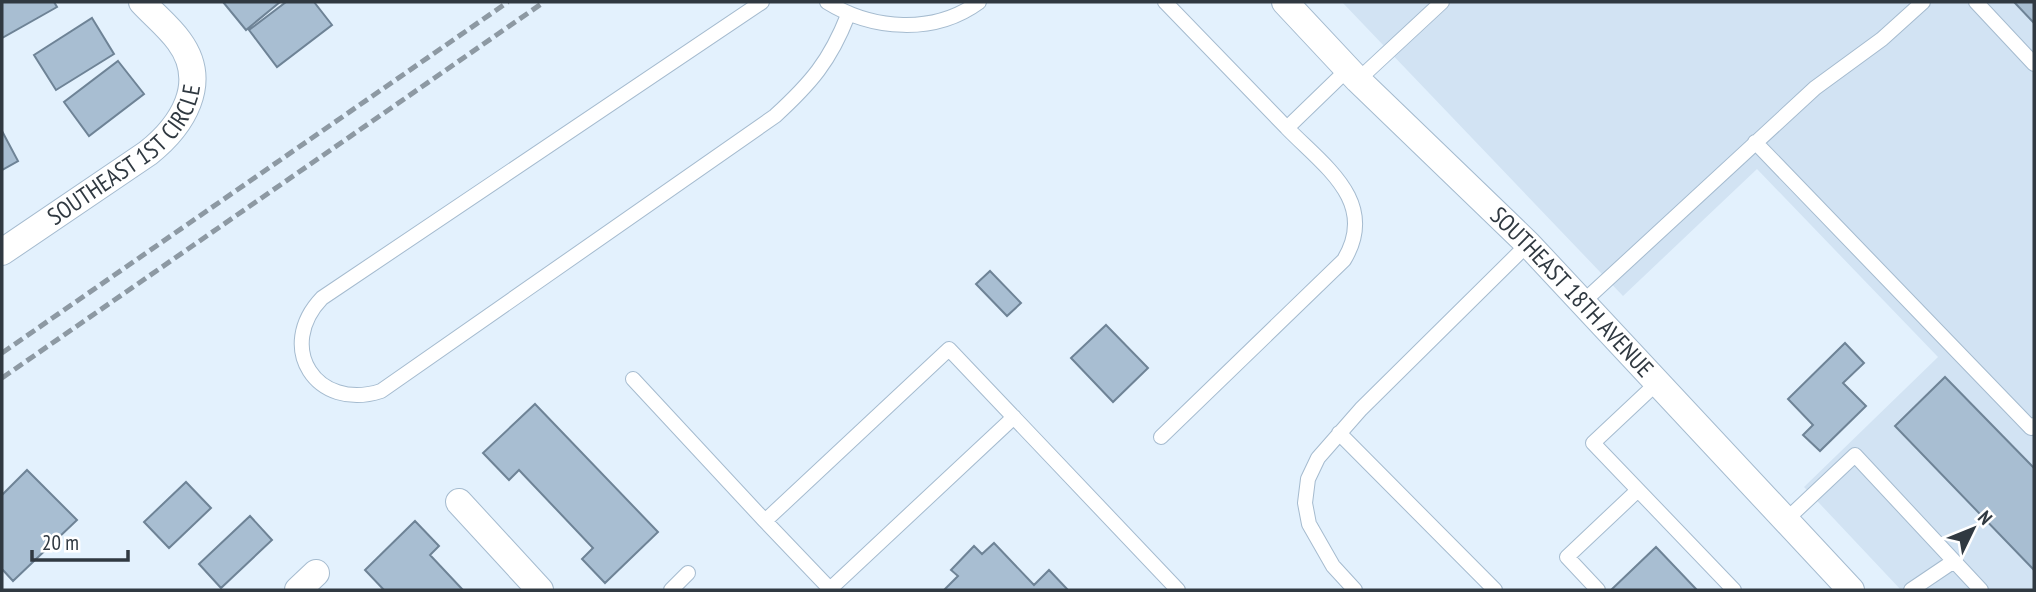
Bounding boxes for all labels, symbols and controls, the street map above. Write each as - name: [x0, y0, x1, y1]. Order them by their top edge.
- street label: SOUTHEAST 1ST CIRCLE: [41, 82, 207, 232]
- street label: SOUTHEAST 18TH AVENUE: [1484, 200, 1660, 384]
- north arrow: [1938, 494, 2008, 564]
- text: N: [1973, 505, 1998, 529]
- scale bar: [32, 518, 128, 562]
- text: 20 m: [42, 529, 79, 556]

